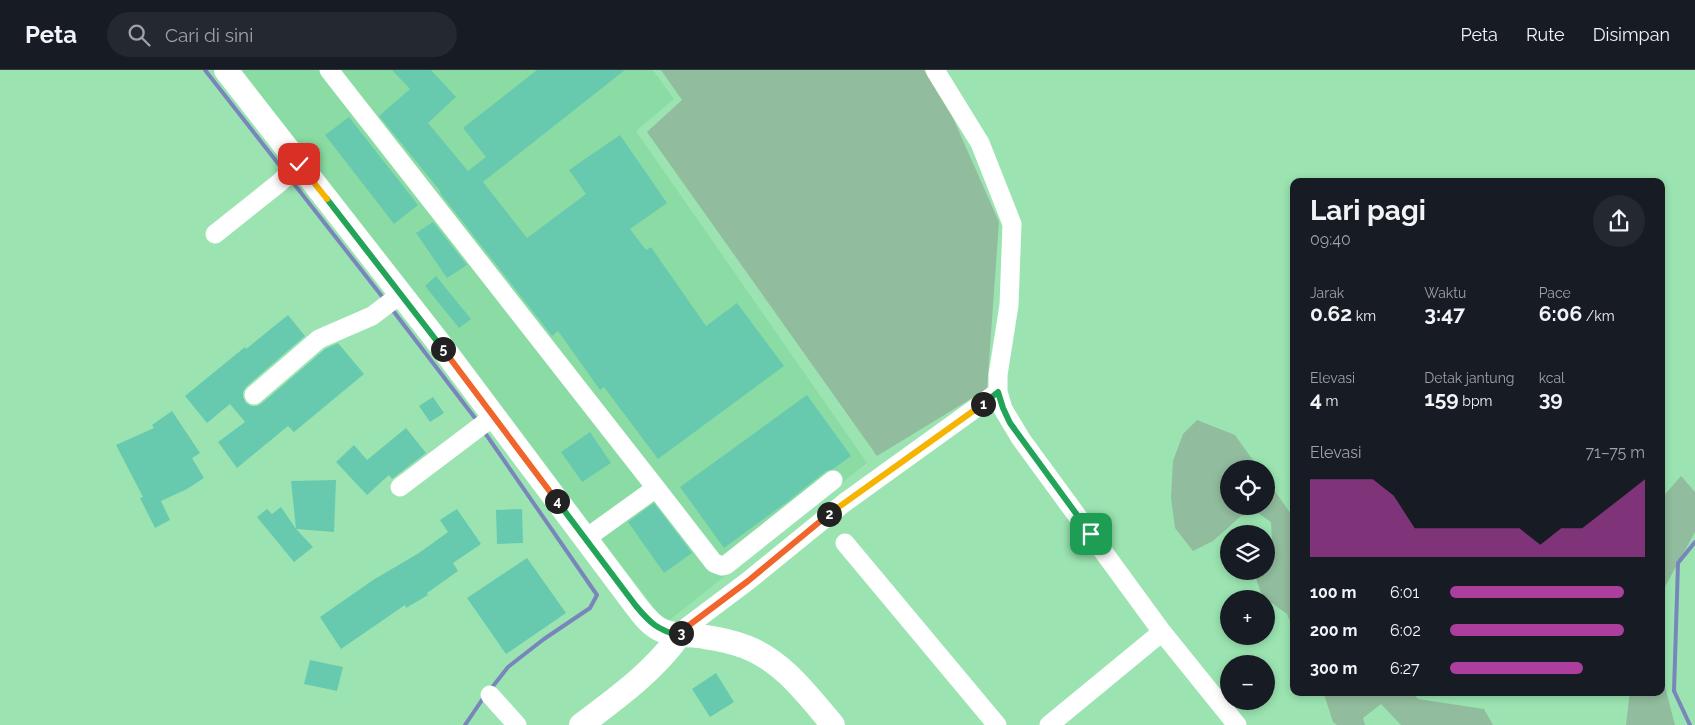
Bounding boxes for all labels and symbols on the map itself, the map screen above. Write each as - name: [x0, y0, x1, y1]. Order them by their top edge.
- pin: [278, 143, 320, 185]
- pin: 5: [430, 336, 456, 362]
- pin: 1: [970, 392, 996, 416]
- pin: 4: [544, 488, 570, 514]
- pin: 2: [816, 502, 842, 526]
- pin: [1070, 513, 1112, 555]
- pin: 3: [668, 620, 694, 646]

